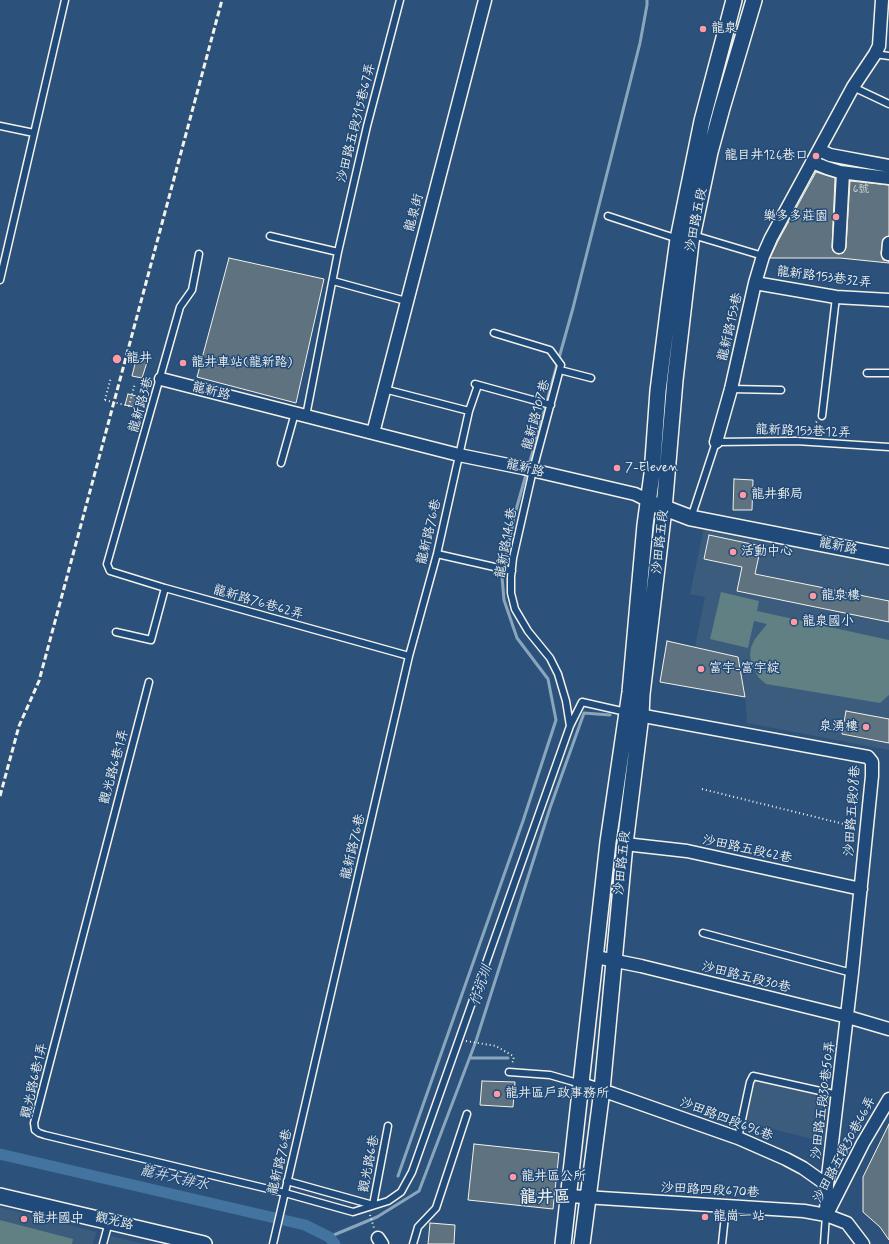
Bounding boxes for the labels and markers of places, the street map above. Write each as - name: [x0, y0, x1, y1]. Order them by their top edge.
- place label: 龍泉: [711, 21, 737, 37]
- marker: 龍泉: [698, 24, 708, 34]
- place label: 龍目井126巷口: [724, 148, 808, 164]
- marker: 龍目井126巷口: [811, 151, 821, 161]
- place label: 樂多多莊園: [763, 209, 828, 225]
- marker: 樂多多莊園: [831, 212, 841, 222]
- place label: 龍井: [126, 351, 152, 367]
- marker: 龍井: [111, 353, 123, 365]
- place label: 龍井車站(龍新路): [191, 355, 292, 371]
- marker: 龍井車站(龍新路): [178, 358, 188, 368]
- place label: 7-Eleven: [625, 460, 678, 476]
- marker: 7-Eleven: [612, 463, 622, 473]
- place label: 龍井郵局: [751, 487, 803, 503]
- marker: 龍井郵局: [738, 490, 748, 500]
- place label: 活動中心: [741, 544, 793, 560]
- marker: 活動中心: [728, 547, 738, 557]
- place label: 龍泉樓: [821, 588, 860, 604]
- marker: 龍泉樓: [808, 591, 818, 601]
- place label: 龍泉國小: [802, 614, 854, 630]
- marker: 龍泉國小: [789, 617, 799, 627]
- place label: 富宇-富宇綻: [709, 661, 780, 677]
- marker: 富宇-富宇綻: [696, 664, 706, 674]
- place label: 泉湧樓: [819, 719, 858, 735]
- marker: 泉湧樓: [861, 722, 871, 732]
- place label: 龍井區戶政事務所: [505, 1086, 609, 1102]
- marker: 龍井區戶政事務所: [492, 1089, 502, 1099]
- place label: 龍井區公所: [521, 1169, 586, 1185]
- marker: 龍井區公所: [508, 1172, 518, 1182]
- place label: 龍崗一站: [713, 1209, 765, 1225]
- place label: 龍井國中: [32, 1211, 84, 1227]
- marker: 龍崗一站: [700, 1212, 710, 1222]
- marker: 龍井國中: [19, 1214, 29, 1224]

